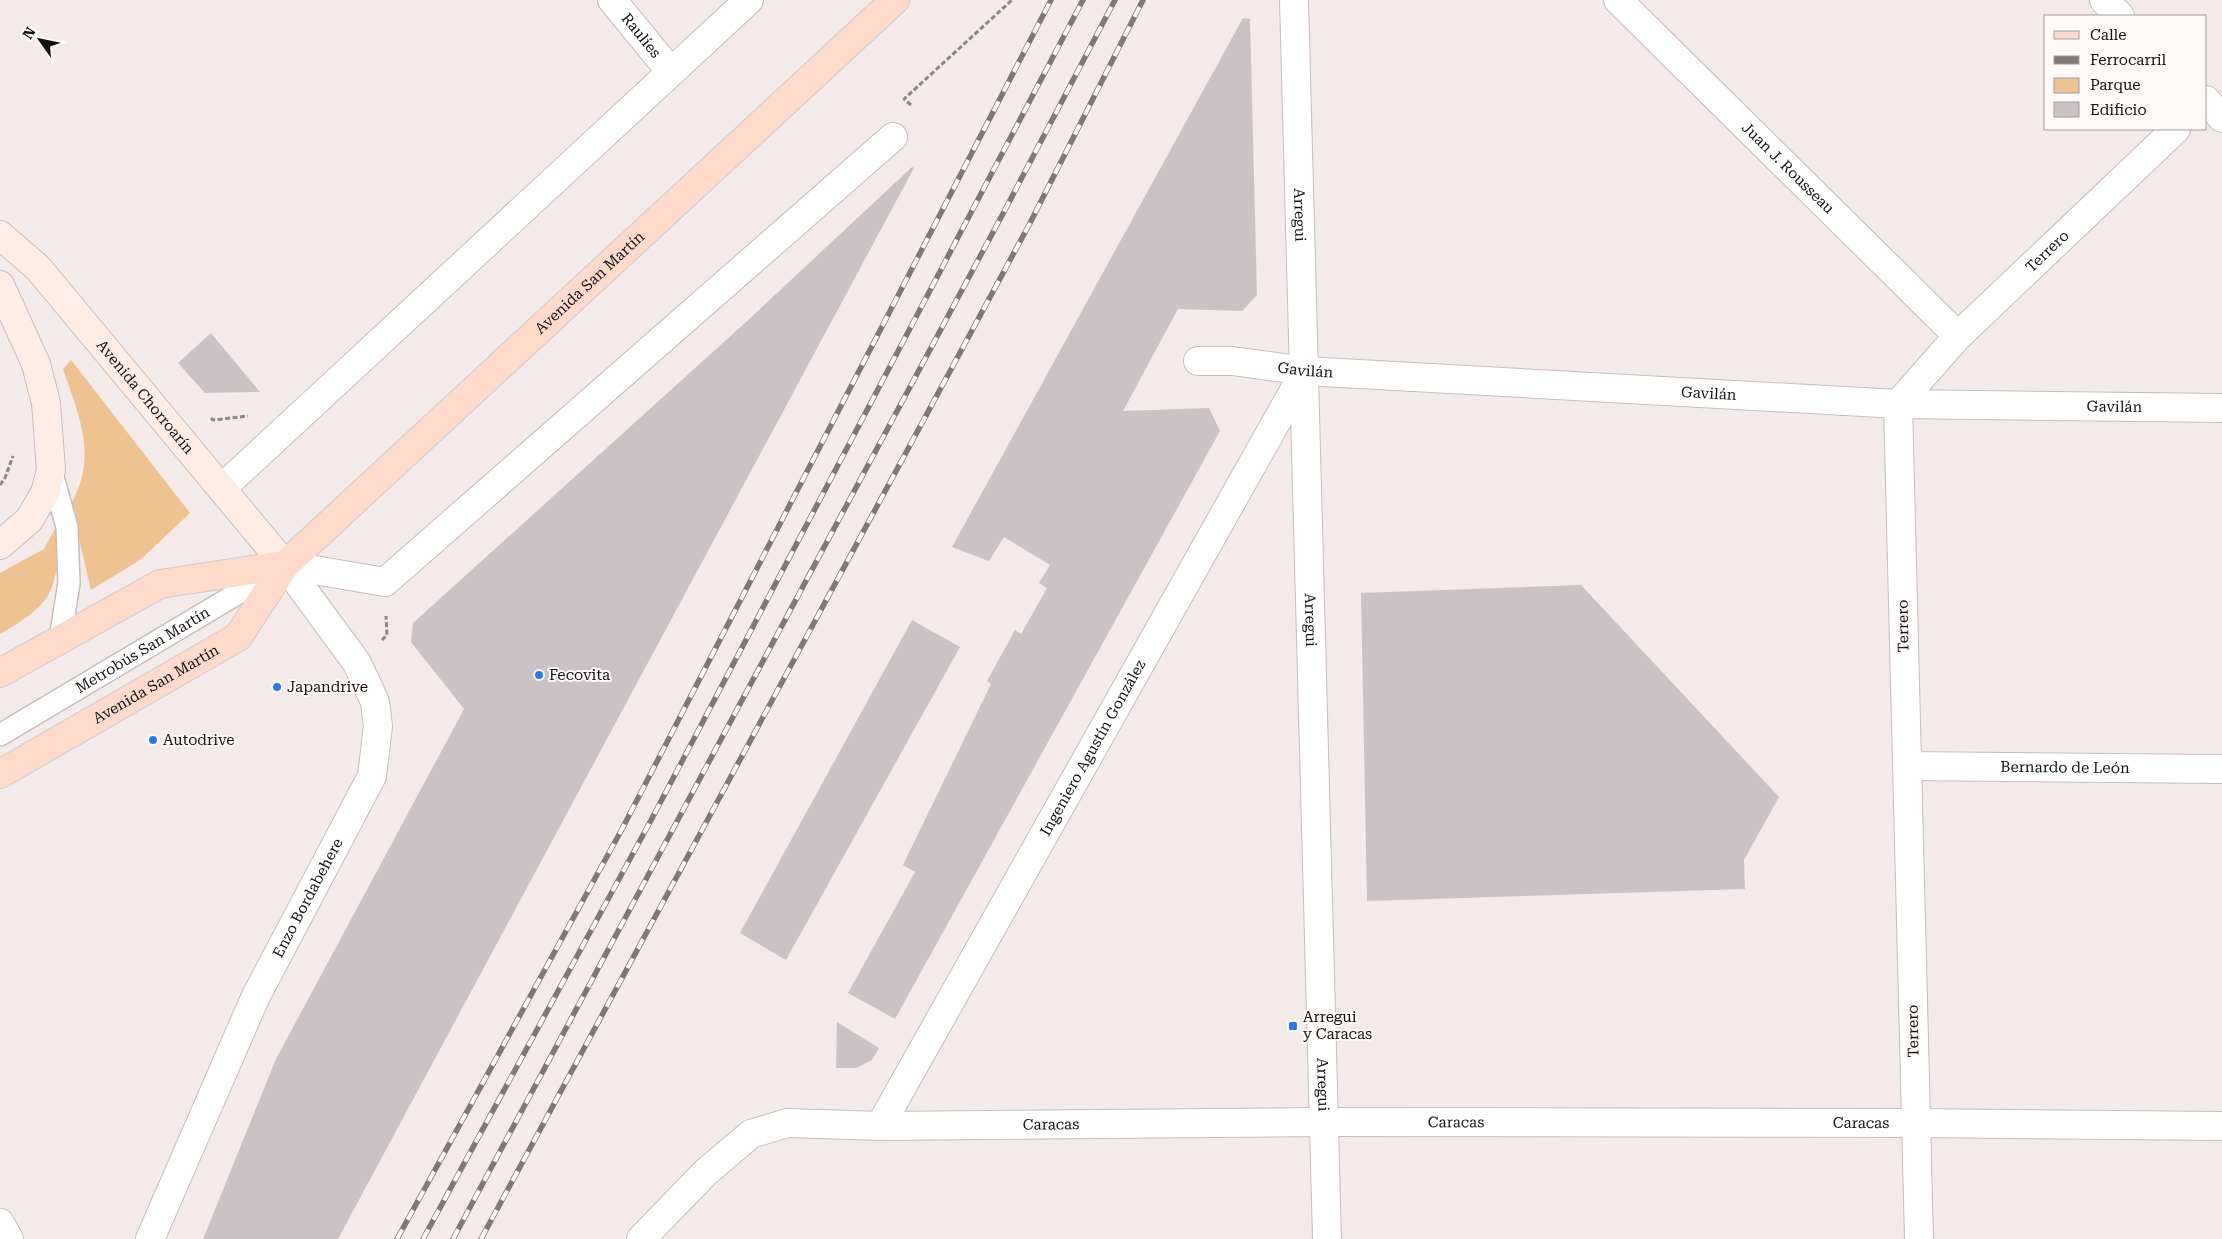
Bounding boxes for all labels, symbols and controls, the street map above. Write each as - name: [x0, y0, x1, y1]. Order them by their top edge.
- street label: Raulíes: [618, 10, 665, 62]
- north arrow: [15, 15, 65, 65]
- legend: [2044, 15, 2207, 130]
- text: N: [19, 24, 39, 42]
- text: Calle: [2090, 26, 2126, 44]
- text: Ferrocarril: [2090, 51, 2167, 69]
- text: Parque: [2090, 76, 2141, 94]
- text: Edificio: [2090, 101, 2147, 119]
- street label: Juan J. Rousseau: [1738, 118, 1838, 218]
- street label: Arregui: [1290, 188, 1309, 242]
- street label: Avenida San Martín: [531, 227, 648, 338]
- street label: Terrero: [2022, 227, 2073, 276]
- street label: Avenida Chorroarín: [93, 336, 198, 458]
- street label: Gavilán: [1277, 358, 1334, 382]
- street label: Gavilán: [1680, 383, 1737, 404]
- street label: Gavilán: [2086, 397, 2143, 416]
- street label: Arregui: [1301, 593, 1320, 647]
- street label: Terrero: [1894, 599, 1912, 653]
- street label: Metrobús San Martín: [72, 603, 213, 697]
- street label: Avenida San Martín: [90, 641, 223, 728]
- street label: Ingeniero Agustín González: [1036, 657, 1150, 839]
- place label: Fecovita: [549, 666, 610, 684]
- marker: Fecovita: [533, 669, 545, 681]
- place label: Japandrive: [287, 678, 368, 696]
- marker: Japandrive: [271, 681, 283, 693]
- place label: Autodrive: [163, 731, 235, 749]
- marker: Autodrive: [147, 734, 159, 746]
- street label: Bernardo de León: [2000, 758, 2130, 777]
- street label: Enzo Bordabehere: [269, 835, 347, 961]
- street label: Terrero: [1904, 1004, 1922, 1058]
- place label: Arregui y Caracas: [1303, 1008, 1372, 1043]
- marker: Arregui y Caracas: [1287, 1020, 1299, 1032]
- street label: Arregui: [1313, 1058, 1333, 1112]
- street label: Caracas: [1428, 1113, 1484, 1131]
- street label: Caracas: [1833, 1114, 1889, 1132]
- street label: Caracas: [1023, 1115, 1079, 1134]

